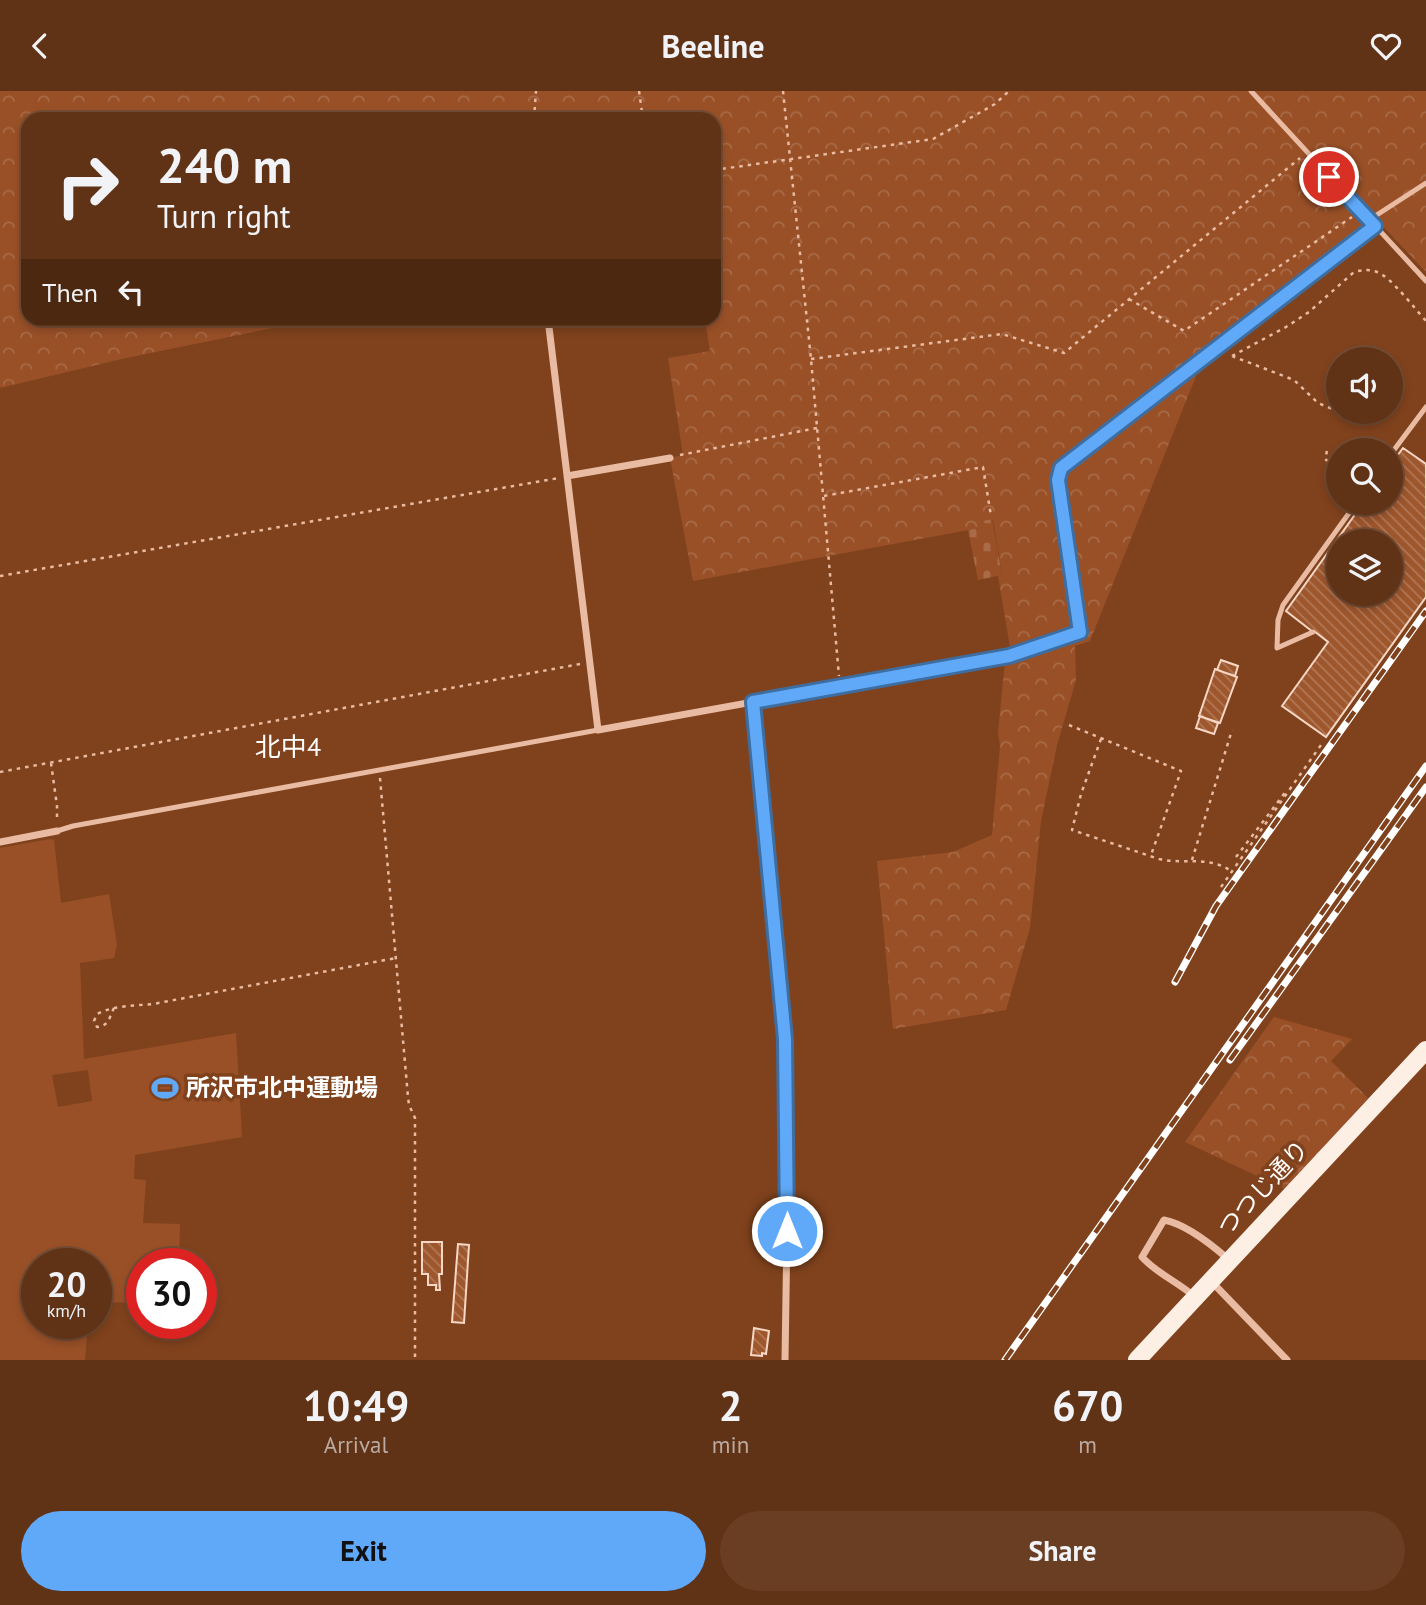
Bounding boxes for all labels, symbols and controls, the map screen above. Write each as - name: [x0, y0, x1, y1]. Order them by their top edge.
- text: Beeline: [662, 25, 764, 67]
- icon: back: [21, 27, 59, 65]
- icon: heart: [1367, 27, 1405, 65]
- text: 240 m: [157, 133, 292, 197]
- icon: right: [42, 140, 133, 231]
- pin: [1299, 147, 1359, 207]
- icon: arrive: [1310, 158, 1348, 196]
- text: Turn right: [157, 195, 291, 237]
- icon: left: [112, 273, 150, 311]
- text: Then: [42, 276, 98, 309]
- map controls: [1326, 347, 1403, 606]
- button: sound: [1326, 347, 1403, 424]
- button: search: [1326, 438, 1403, 515]
- button: layers: [1326, 529, 1403, 606]
- district label: 北中4: [255, 730, 321, 763]
- place label: 所沢市北中運動場: [186, 1072, 378, 1103]
- sports icon: 所沢市北中運動場: [150, 1073, 180, 1103]
- street label: つつじ通り: [1210, 1133, 1315, 1242]
- position arrow: [750, 1194, 824, 1268]
- speed limit sign: 30: [126, 1248, 217, 1339]
- text: 20: [47, 1261, 86, 1307]
- text: km/h: [47, 1299, 86, 1322]
- text: 10:49: [303, 1378, 409, 1433]
- text: 2: [719, 1378, 742, 1433]
- text: 670: [1052, 1378, 1123, 1433]
- text: Arrival: [324, 1430, 388, 1459]
- text: min: [712, 1430, 749, 1459]
- text: m: [1078, 1430, 1097, 1459]
- button: Exit: [21, 1511, 706, 1591]
- button: Share: [720, 1511, 1405, 1591]

